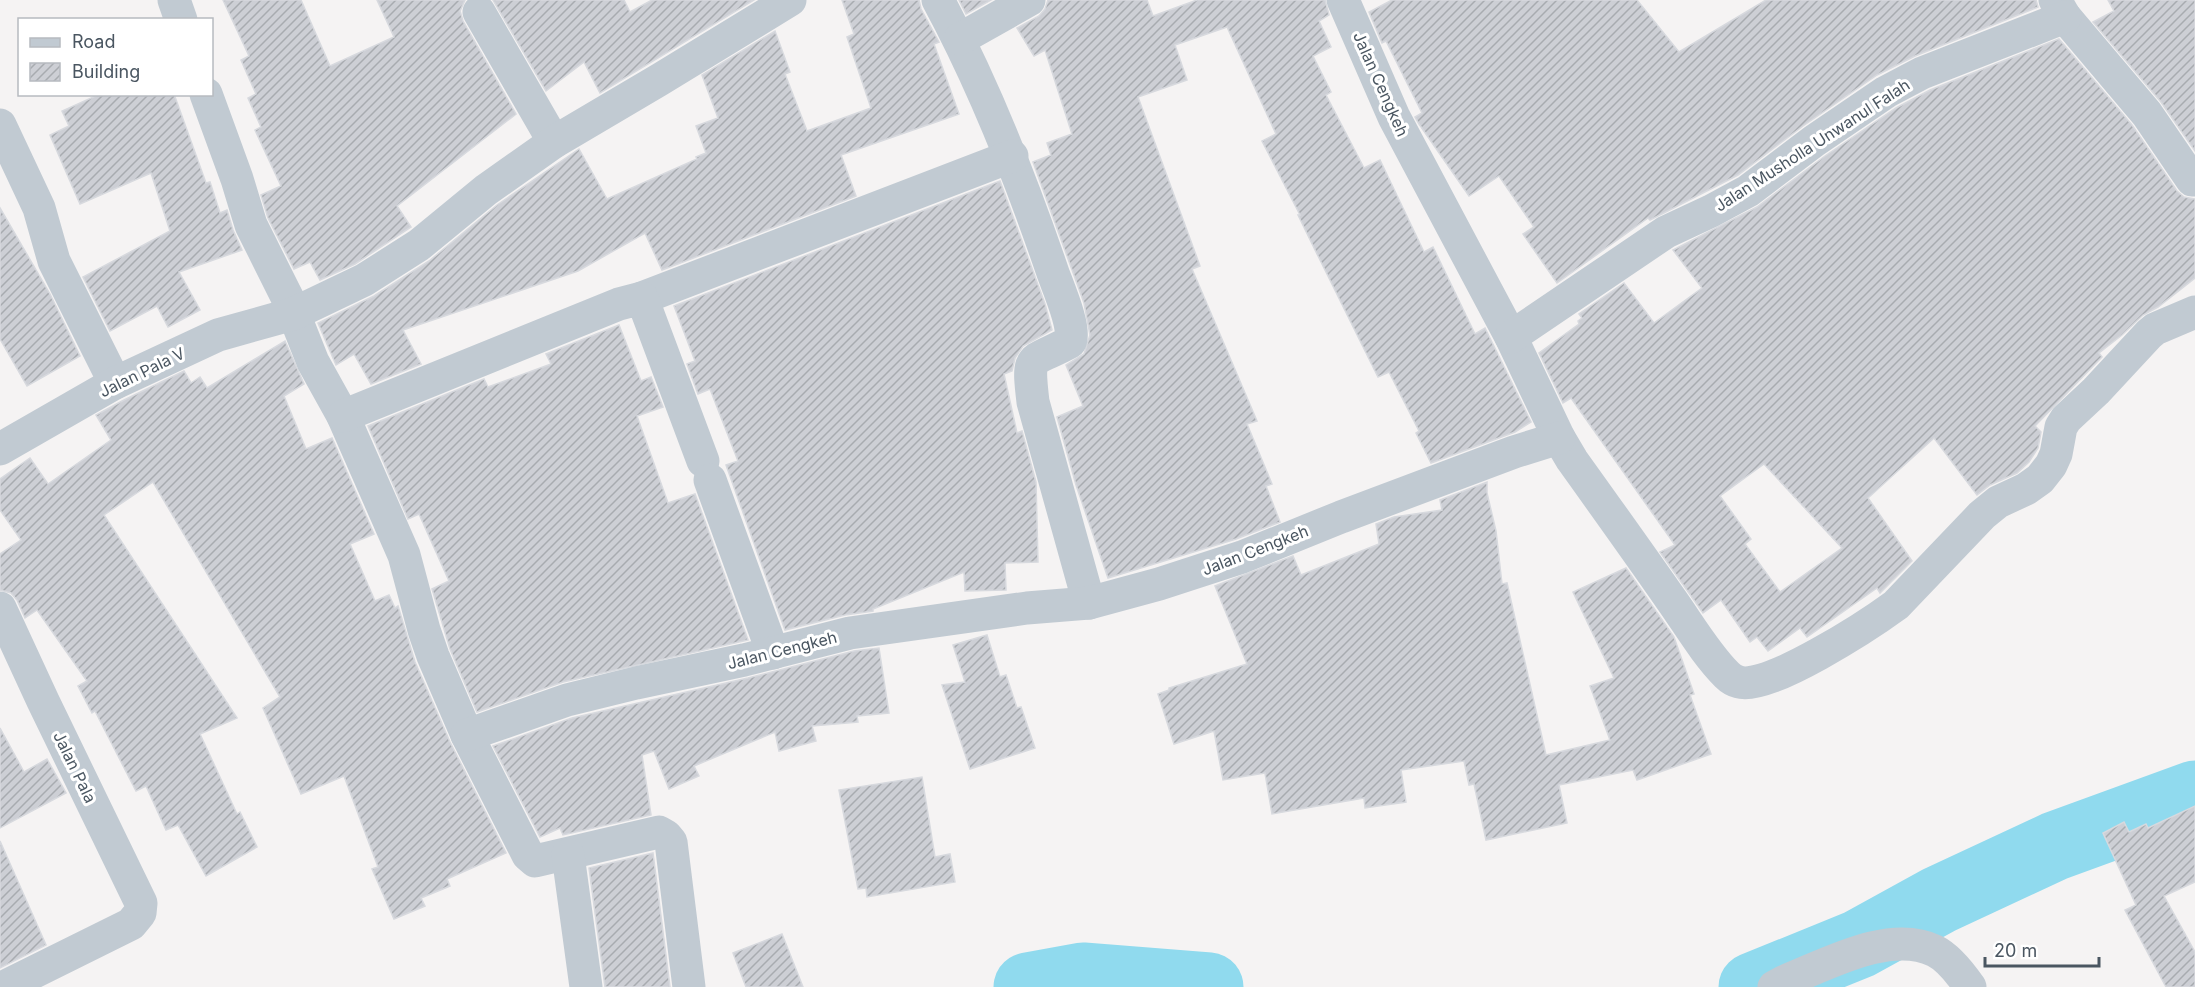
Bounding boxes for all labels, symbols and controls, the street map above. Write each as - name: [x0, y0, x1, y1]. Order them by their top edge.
- legend: [18, 18, 213, 96]
- street label: Jalan Cengkeh: [1349, 29, 1413, 139]
- text: Road: [72, 31, 115, 52]
- text: Building: [72, 61, 140, 82]
- street label: Jalan Musholla Unwanul Falah: [1711, 74, 1913, 216]
- street label: Jalan Pala V: [96, 343, 188, 401]
- street label: Jalan Cengkeh: [1199, 521, 1311, 579]
- street label: Jalan Cengkeh: [725, 627, 839, 673]
- street label: Jalan Pala: [49, 728, 101, 806]
- scale bar: [1985, 930, 2099, 968]
- text: 20 m: [1994, 940, 2037, 961]

